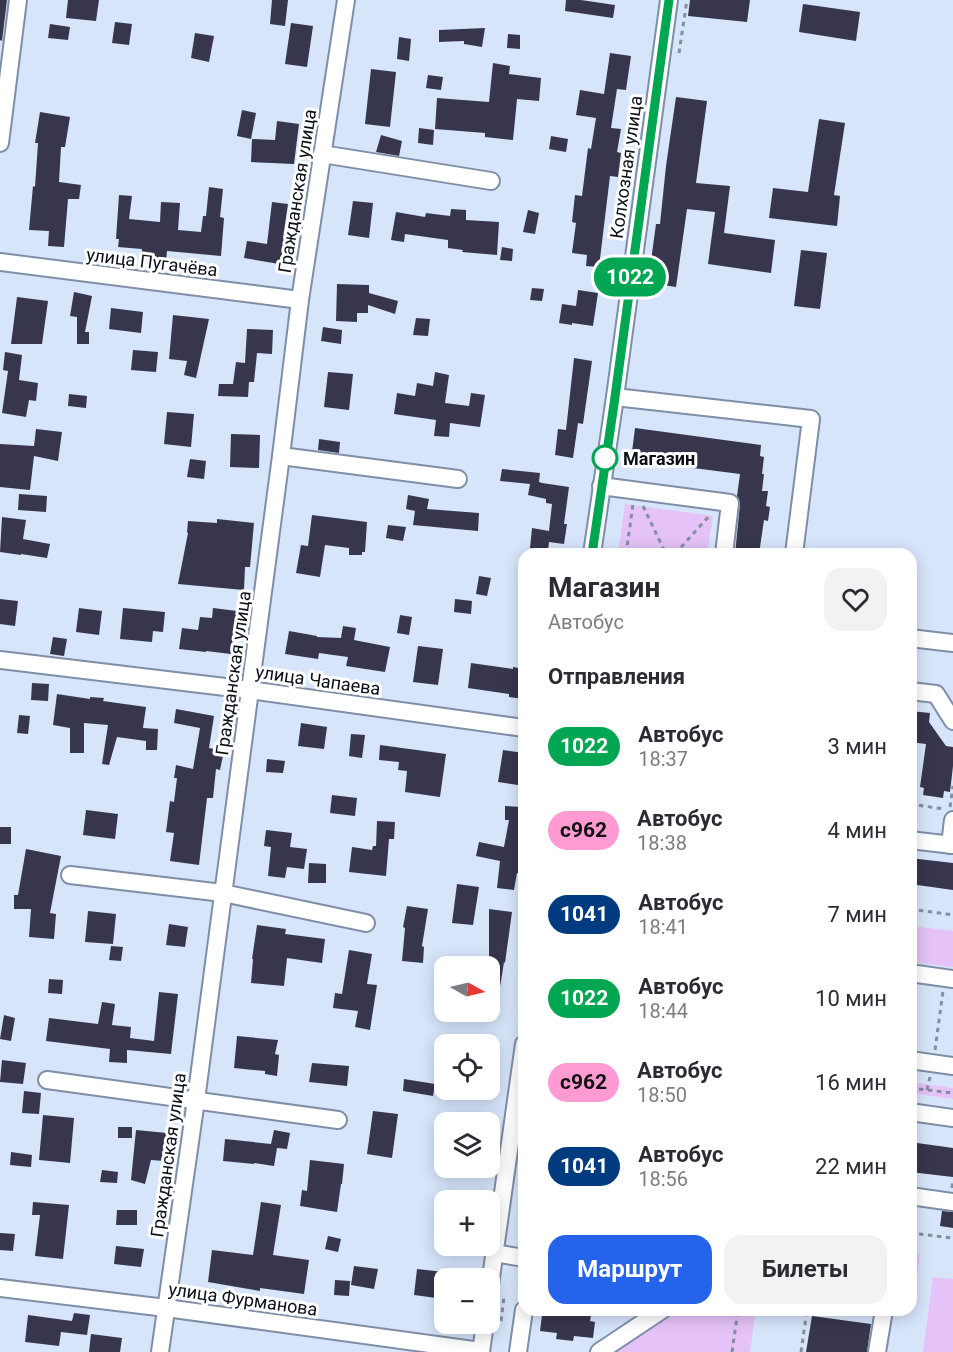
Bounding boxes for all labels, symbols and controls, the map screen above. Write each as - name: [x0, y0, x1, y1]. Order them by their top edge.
- street label: Колхозная улица: [606, 94, 646, 240]
- street label: Гражданская улица: [274, 108, 320, 274]
- street label: улица Пугачёва: [85, 244, 219, 280]
- line badge: 1022: [588, 258, 672, 296]
- text: 1022: [606, 265, 654, 289]
- marker: Магазин: [592, 445, 618, 471]
- place label: Магазин: [623, 448, 695, 469]
- button: heart: [824, 568, 887, 631]
- text: Магазин: [548, 571, 660, 604]
- street label: Гражданская улица: [211, 590, 255, 756]
- text: Автобус: [548, 610, 624, 634]
- street label: улица Чапаева: [254, 661, 382, 699]
- text: Отправления: [548, 664, 685, 689]
- text: Автобус: [638, 722, 724, 747]
- text: 1022: [560, 734, 608, 758]
- text: 3 мин: [827, 734, 887, 759]
- text: 18:37: [638, 747, 688, 771]
- text: Автобус: [637, 806, 722, 831]
- text: с962: [560, 818, 607, 842]
- text: 4 мин: [827, 818, 887, 843]
- text: 18:38: [637, 831, 687, 855]
- text: Автобус: [638, 890, 724, 915]
- text: 1041: [560, 902, 608, 926]
- text: 7 мин: [827, 902, 887, 927]
- text: 18:41: [638, 915, 688, 939]
- north arrow: [434, 956, 500, 1022]
- map controls: [434, 956, 500, 1334]
- text: Автобус: [638, 974, 724, 999]
- text: 1022: [560, 986, 608, 1010]
- text: 10 мин: [815, 986, 887, 1011]
- text: 18:44: [638, 999, 688, 1023]
- button: locate: [434, 1034, 500, 1100]
- text: Автобус: [637, 1058, 722, 1083]
- text: с962: [560, 1070, 607, 1094]
- text: 16 мин: [815, 1070, 887, 1095]
- street label: Гражданская улица: [146, 1072, 190, 1238]
- text: 18:50: [637, 1083, 687, 1107]
- button: layers: [434, 1112, 500, 1178]
- text: Автобус: [638, 1142, 724, 1167]
- text: 1041: [560, 1154, 608, 1178]
- text: 22 мин: [815, 1154, 887, 1179]
- text: 18:56: [638, 1167, 688, 1191]
- button: +: [434, 1190, 500, 1256]
- button: Маршрут: [548, 1235, 712, 1304]
- button: Билеты: [724, 1235, 887, 1304]
- button: −: [434, 1268, 500, 1334]
- street label: улица Фурманова: [167, 1278, 319, 1320]

